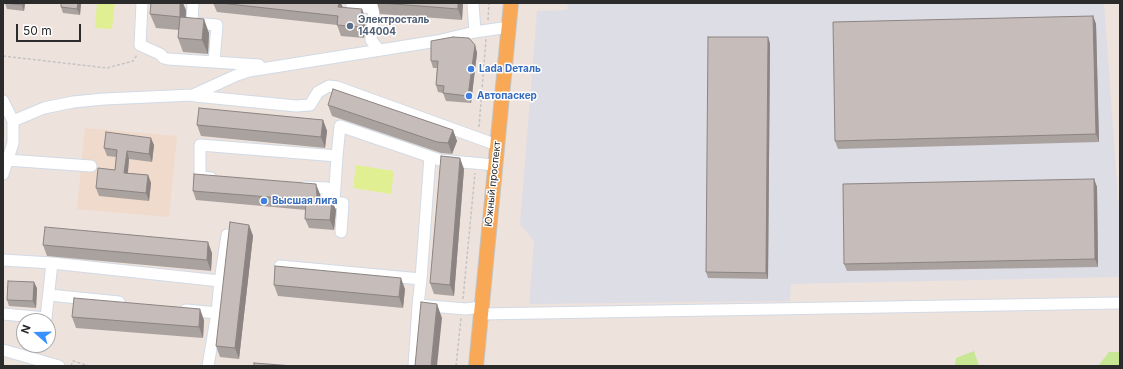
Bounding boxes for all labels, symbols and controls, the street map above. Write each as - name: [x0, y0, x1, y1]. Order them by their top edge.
- place label: Электросталь 144004: [358, 14, 429, 38]
- scale bar: [18, 16, 83, 42]
- marker: Электросталь 144004: [345, 21, 355, 31]
- text: 50 m: [23, 23, 52, 38]
- place label: Lada Dеталь: [479, 63, 541, 75]
- marker: Lada Dеталь: [466, 64, 476, 74]
- place label: Автопаскер: [477, 90, 537, 102]
- marker: Автопаскер: [464, 91, 474, 101]
- street label: Южный проспект: [483, 141, 503, 227]
- place label: Высшая лига: [272, 195, 338, 207]
- marker: Высшая лига: [259, 196, 269, 206]
- north arrow: [16, 313, 56, 353]
- text: N: [18, 323, 34, 336]

